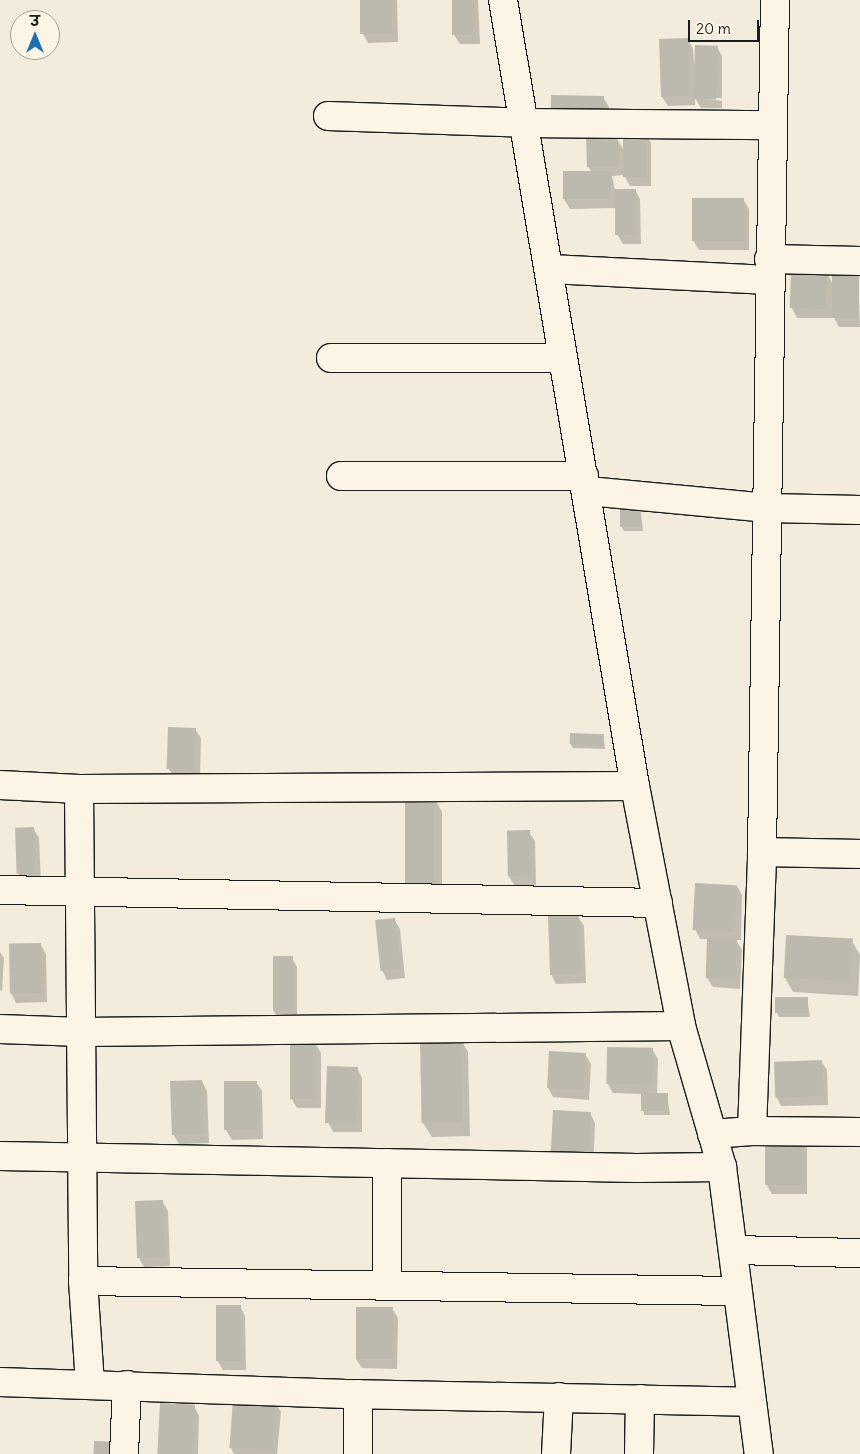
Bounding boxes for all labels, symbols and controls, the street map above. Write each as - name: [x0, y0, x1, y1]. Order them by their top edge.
- north arrow: [10, 10, 60, 60]
- scale bar: [690, 10, 761, 42]
- text: उ: [30, 12, 40, 30]
- text: 20 m: [696, 19, 731, 38]

